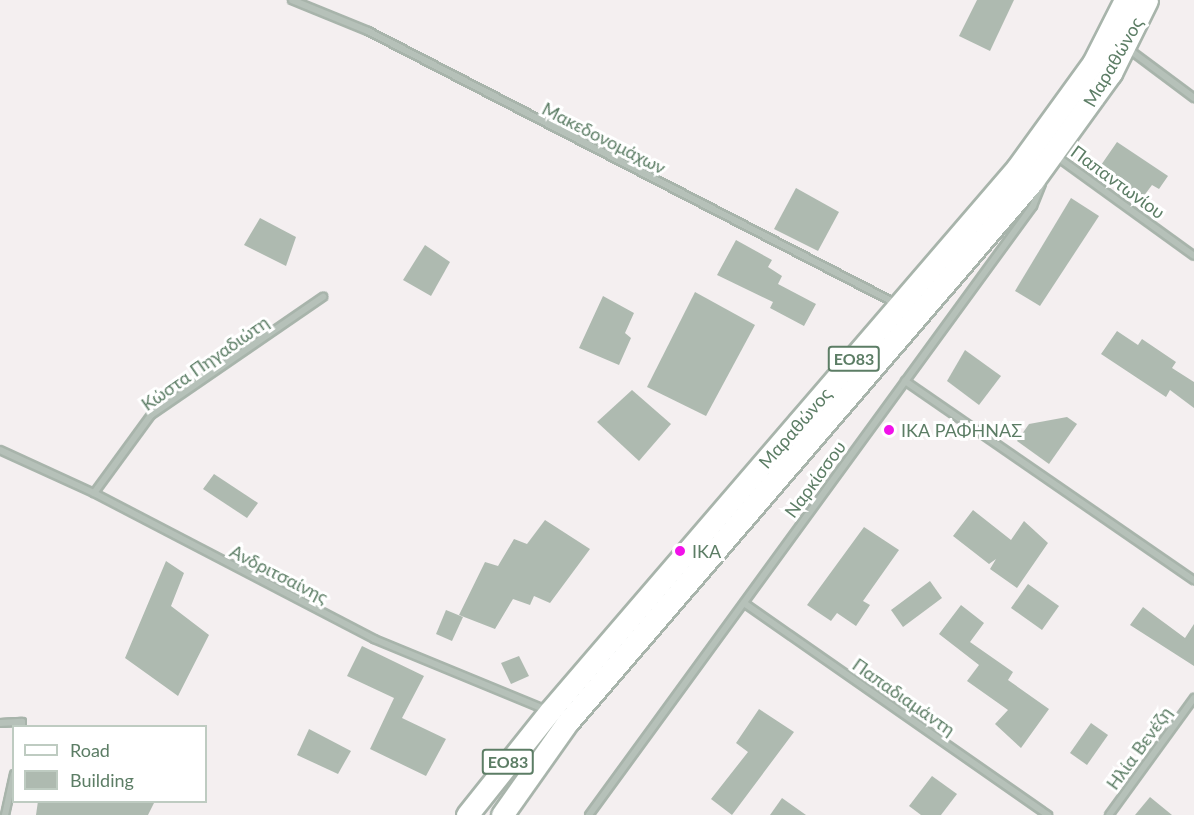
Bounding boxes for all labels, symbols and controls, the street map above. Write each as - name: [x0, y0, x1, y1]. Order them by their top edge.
- street label: Μαραθώνος: [1079, 13, 1147, 111]
- street label: Μακεδονομάχων: [539, 98, 669, 178]
- street label: Παπαντωνίου: [1067, 141, 1169, 223]
- street label: Κώστα Πηγαδιώτη: [137, 311, 273, 415]
- road number: ΕΟ83: [827, 346, 881, 372]
- street label: Μαραθώνος: [754, 383, 836, 473]
- place label: ΙΚΑ ΡΑΦΗΝΑΣ: [901, 419, 1022, 441]
- marker: ΙΚΑ ΡΑΦΗΝΑΣ: [882, 423, 896, 437]
- street label: Ναρκίσσου: [780, 436, 850, 522]
- street label: Ανδριτσαίνης: [226, 540, 332, 608]
- place label: ΙΚΑ: [692, 540, 721, 562]
- marker: ΙΚΑ: [673, 544, 687, 558]
- street label: Παπαδιαμάντη: [849, 654, 959, 740]
- street label: Ηλία Βενέζη: [1102, 702, 1176, 794]
- legend: [12, 725, 207, 803]
- text: Road: [70, 739, 110, 761]
- road number: ΕΟ83: [481, 749, 535, 775]
- text: Building: [70, 769, 134, 791]

